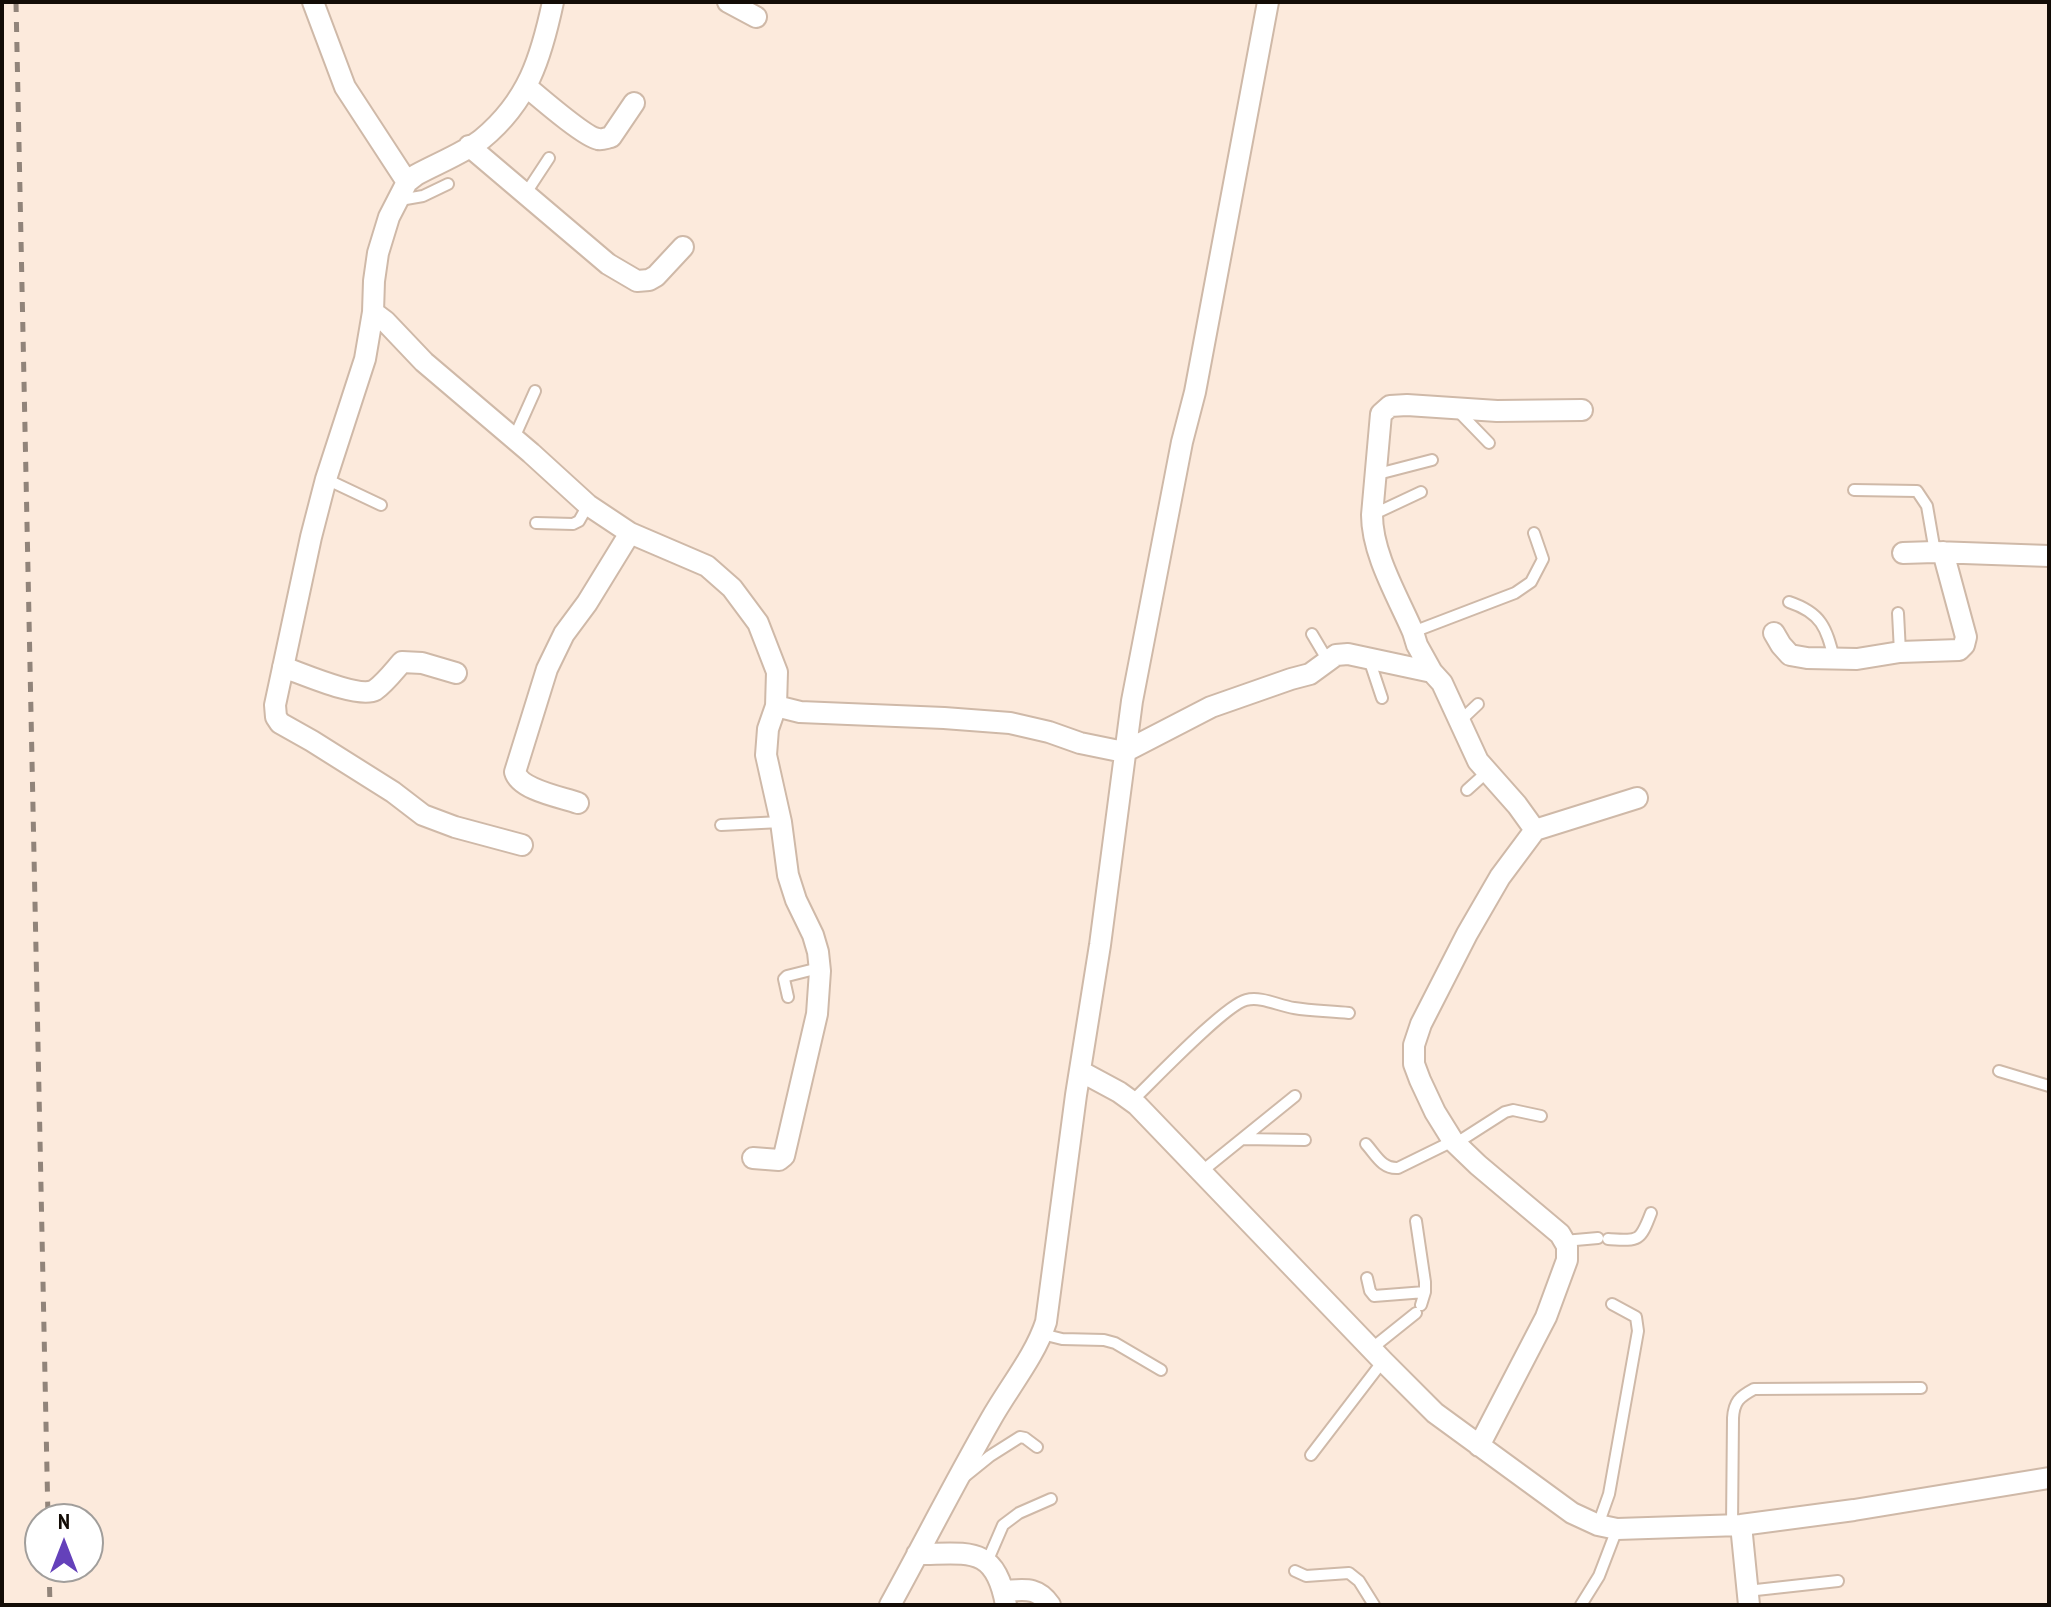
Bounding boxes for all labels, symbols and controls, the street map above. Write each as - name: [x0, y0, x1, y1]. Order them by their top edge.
- north arrow: [24, 1503, 104, 1583]
- text: N: [58, 1507, 70, 1535]

